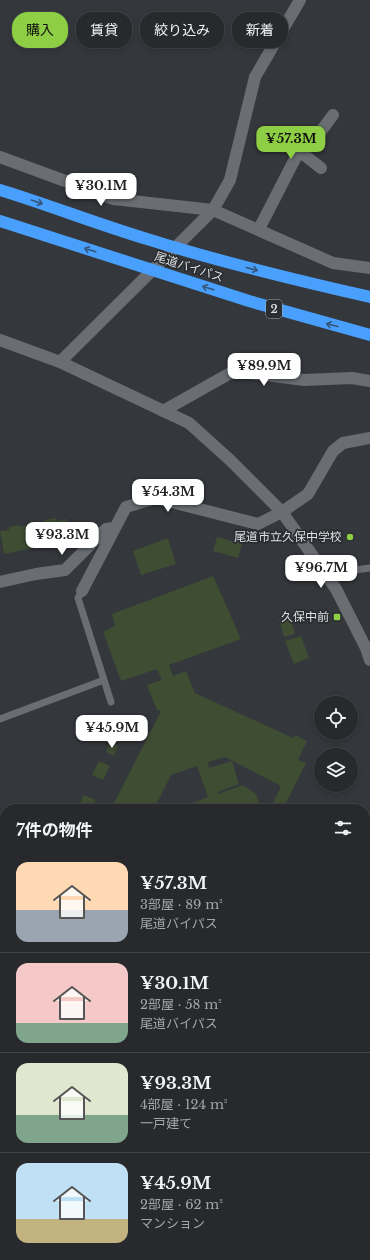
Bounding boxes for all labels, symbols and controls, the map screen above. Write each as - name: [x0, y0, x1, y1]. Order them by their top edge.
- chip: 購入: [12, 12, 68, 48]
- chip: 賃貸: [76, 12, 132, 48]
- chip: 絞り込み: [140, 12, 224, 48]
- chip: 新着: [232, 12, 288, 48]
- pin: ¥57.3M: [258, 126, 324, 160]
- text: ¥57.3M: [265, 130, 317, 147]
- pin: ¥30.1M: [68, 173, 134, 207]
- text: ¥30.1M: [75, 177, 127, 194]
- one-way arrow: [30, 199, 43, 206]
- one-way arrow: [84, 245, 96, 253]
- street label: 尾道バイパス: [153, 248, 226, 285]
- one-way arrow: [245, 265, 258, 273]
- one-way arrow: [201, 284, 214, 291]
- road number: 2: [266, 300, 282, 318]
- one-way arrow: [326, 321, 339, 329]
- pin: ¥89.9M: [231, 353, 297, 387]
- text: ¥89.9M: [237, 357, 291, 374]
- pin: ¥54.3M: [135, 479, 201, 513]
- text: ¥54.3M: [141, 483, 195, 500]
- pin: ¥93.3M: [29, 522, 95, 556]
- text: ¥93.3M: [35, 526, 89, 543]
- place label: 尾道市立久保中学校: [234, 529, 342, 544]
- marker: 尾道市立久保中学校: [345, 532, 355, 542]
- pin: ¥96.7M: [288, 555, 354, 589]
- text: ¥96.7M: [294, 559, 348, 576]
- place label: 久保中前: [281, 609, 329, 624]
- marker: 久保中前: [332, 612, 342, 622]
- map controls: [314, 696, 358, 792]
- button: locate: [314, 696, 358, 740]
- pin: ¥45.9M: [79, 715, 145, 749]
- text: ¥45.9M: [85, 719, 139, 736]
- button: layers: [314, 748, 358, 792]
- icon: filters: [332, 817, 354, 839]
- text: 7件の物件: [16, 820, 93, 841]
- text: ¥57.3M: [140, 873, 207, 894]
- icon: home: [48, 878, 96, 926]
- text: 3部屋 · 89 m²: [140, 896, 223, 913]
- text: 尾道バイパス: [140, 915, 218, 932]
- text: ¥30.1M: [140, 973, 209, 994]
- icon: home: [48, 979, 96, 1027]
- text: 2部屋 · 58 m²: [140, 996, 222, 1013]
- text: 尾道バイパス: [140, 1015, 218, 1032]
- text: ¥93.3M: [140, 1073, 211, 1094]
- icon: home: [48, 1079, 96, 1127]
- text: 4部屋 · 124 m²: [140, 1096, 228, 1113]
- text: 一戸建て: [140, 1115, 192, 1132]
- text: ¥45.9M: [140, 1173, 211, 1194]
- icon: home: [48, 1179, 96, 1227]
- text: 2部屋 · 62 m²: [140, 1196, 223, 1213]
- text: マンション: [140, 1215, 205, 1232]

